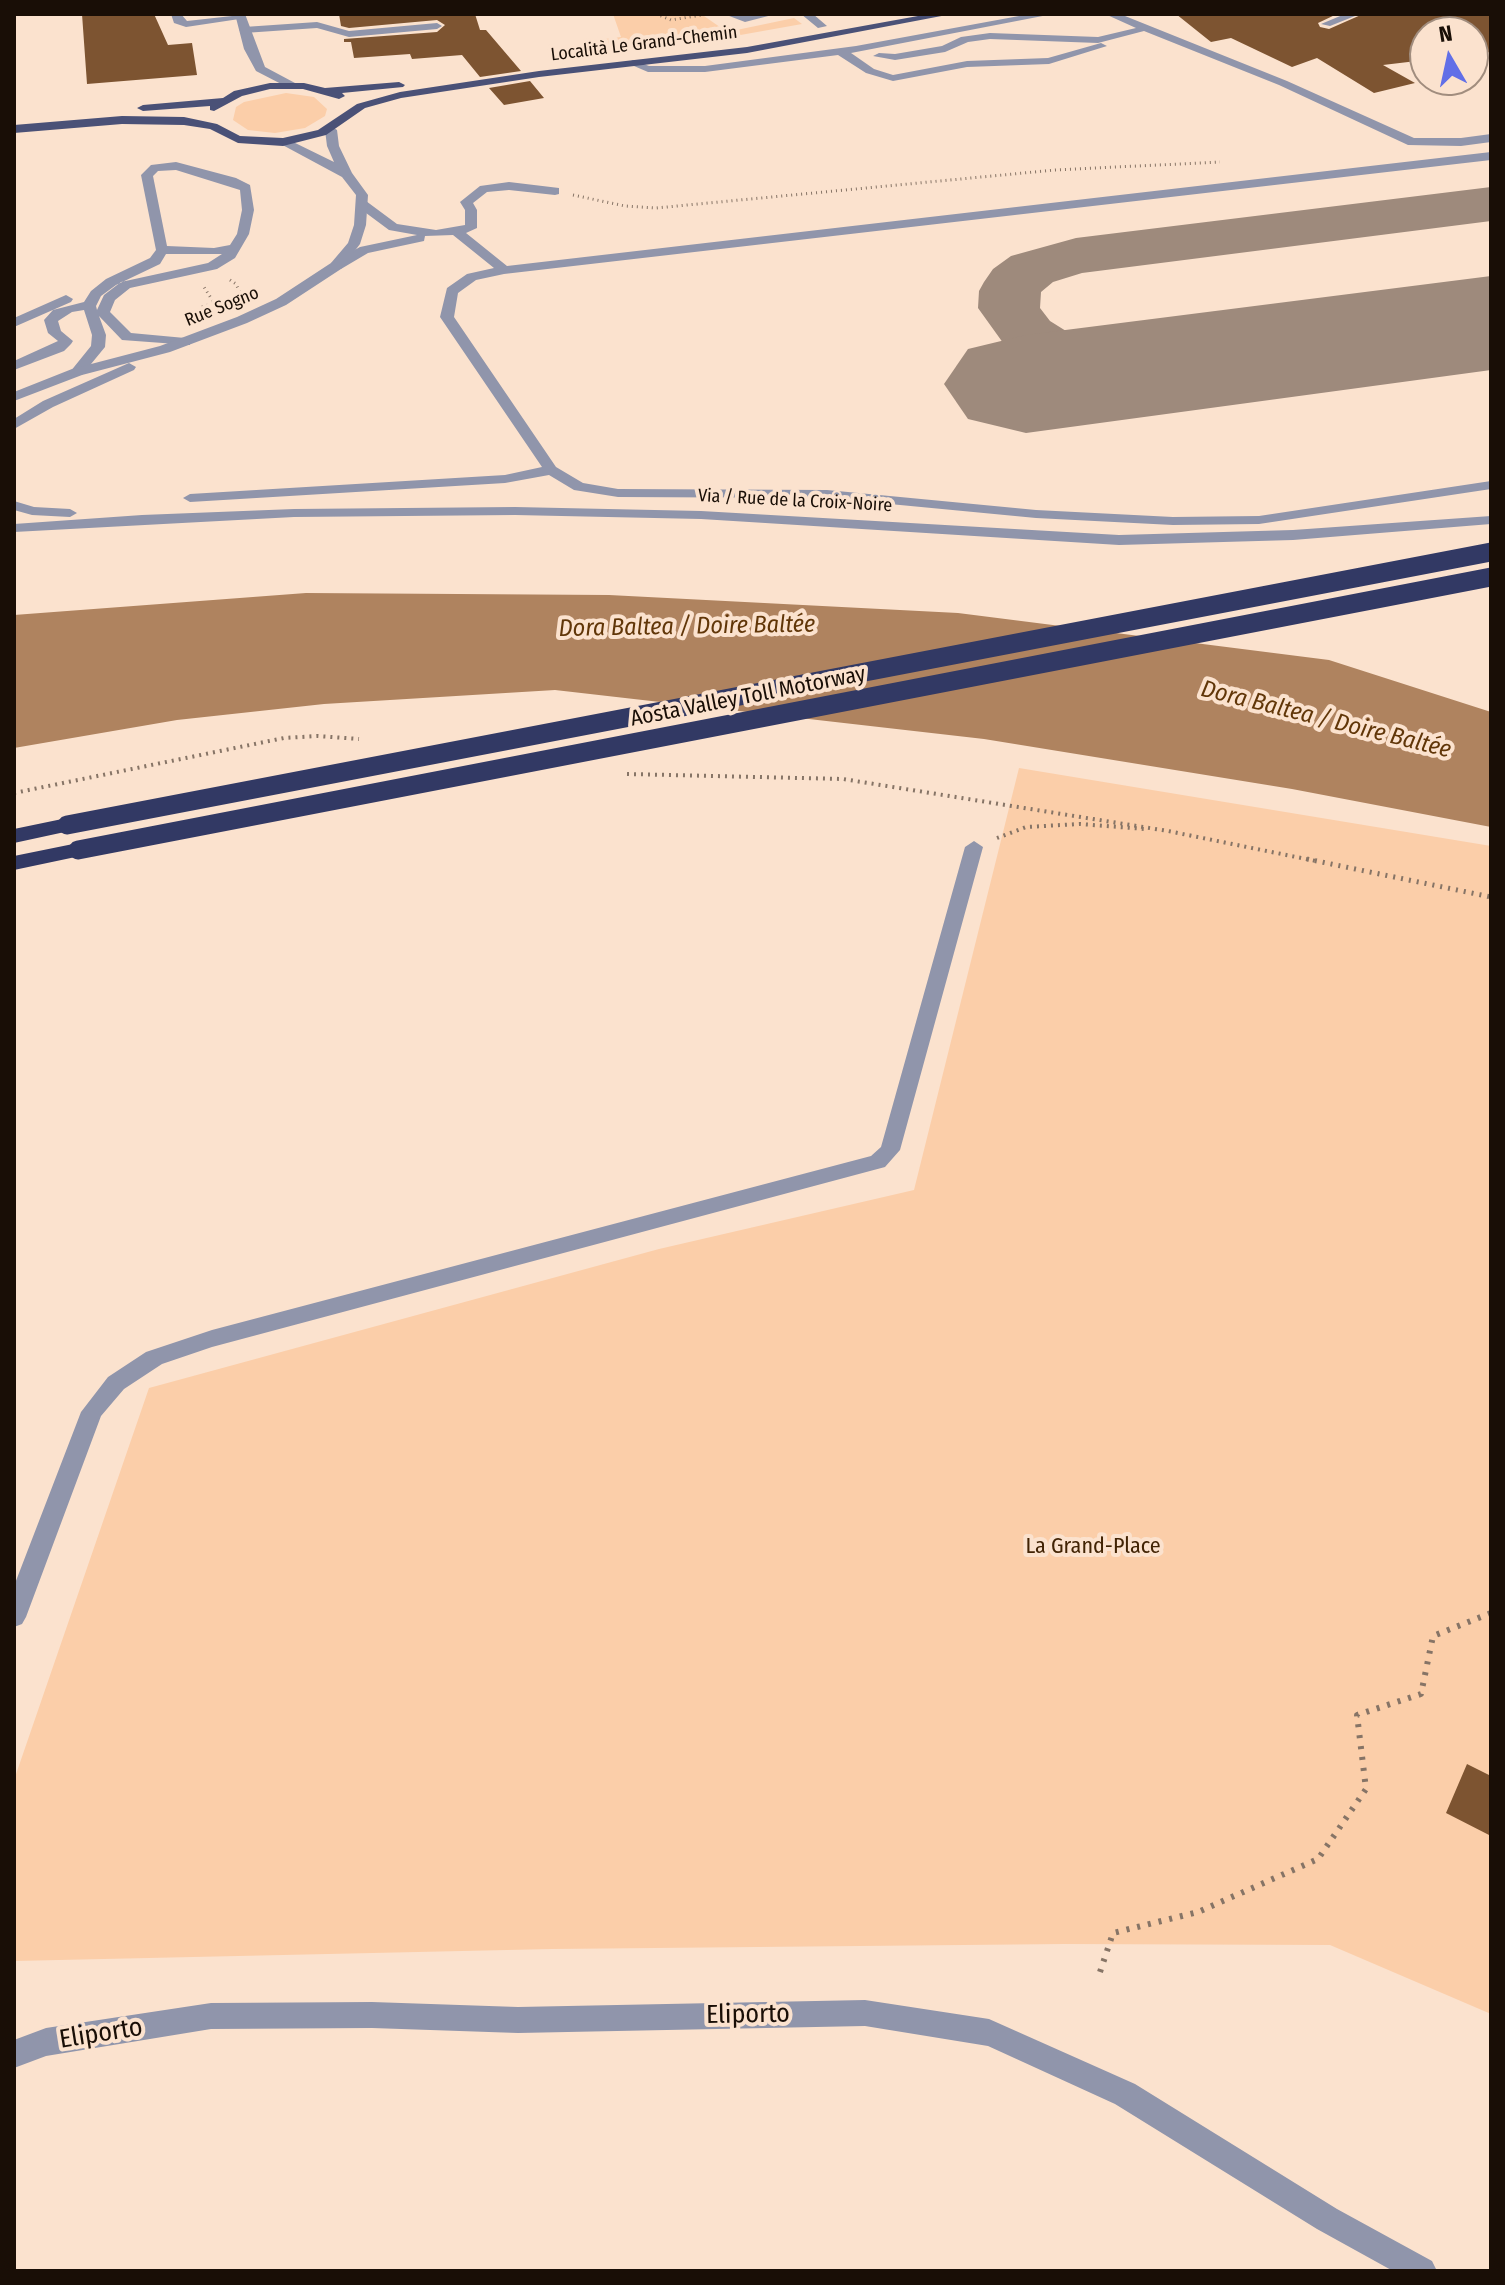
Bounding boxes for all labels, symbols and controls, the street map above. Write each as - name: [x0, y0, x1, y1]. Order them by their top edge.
- north arrow: [1409, 16, 1489, 96]
- text: N: [1437, 19, 1454, 48]
- street label: Località Le Grand-Chemin: [549, 22, 739, 66]
- street label: Rue Sogno: [182, 282, 262, 332]
- street label: Via / Rue de la Croix-Noire: [697, 485, 893, 517]
- water label: Dora Baltea / Doire Baltée: [558, 610, 816, 644]
- street label: Aosta Valley Toll Motorway: [628, 661, 868, 733]
- water label: Dora Baltea / Doire Baltée: [1198, 675, 1454, 765]
- park label: La Grand-Place: [1025, 1534, 1161, 1560]
- street label: Eliporto: [706, 1999, 790, 2031]
- street label: Eliporto: [57, 2012, 145, 2056]

